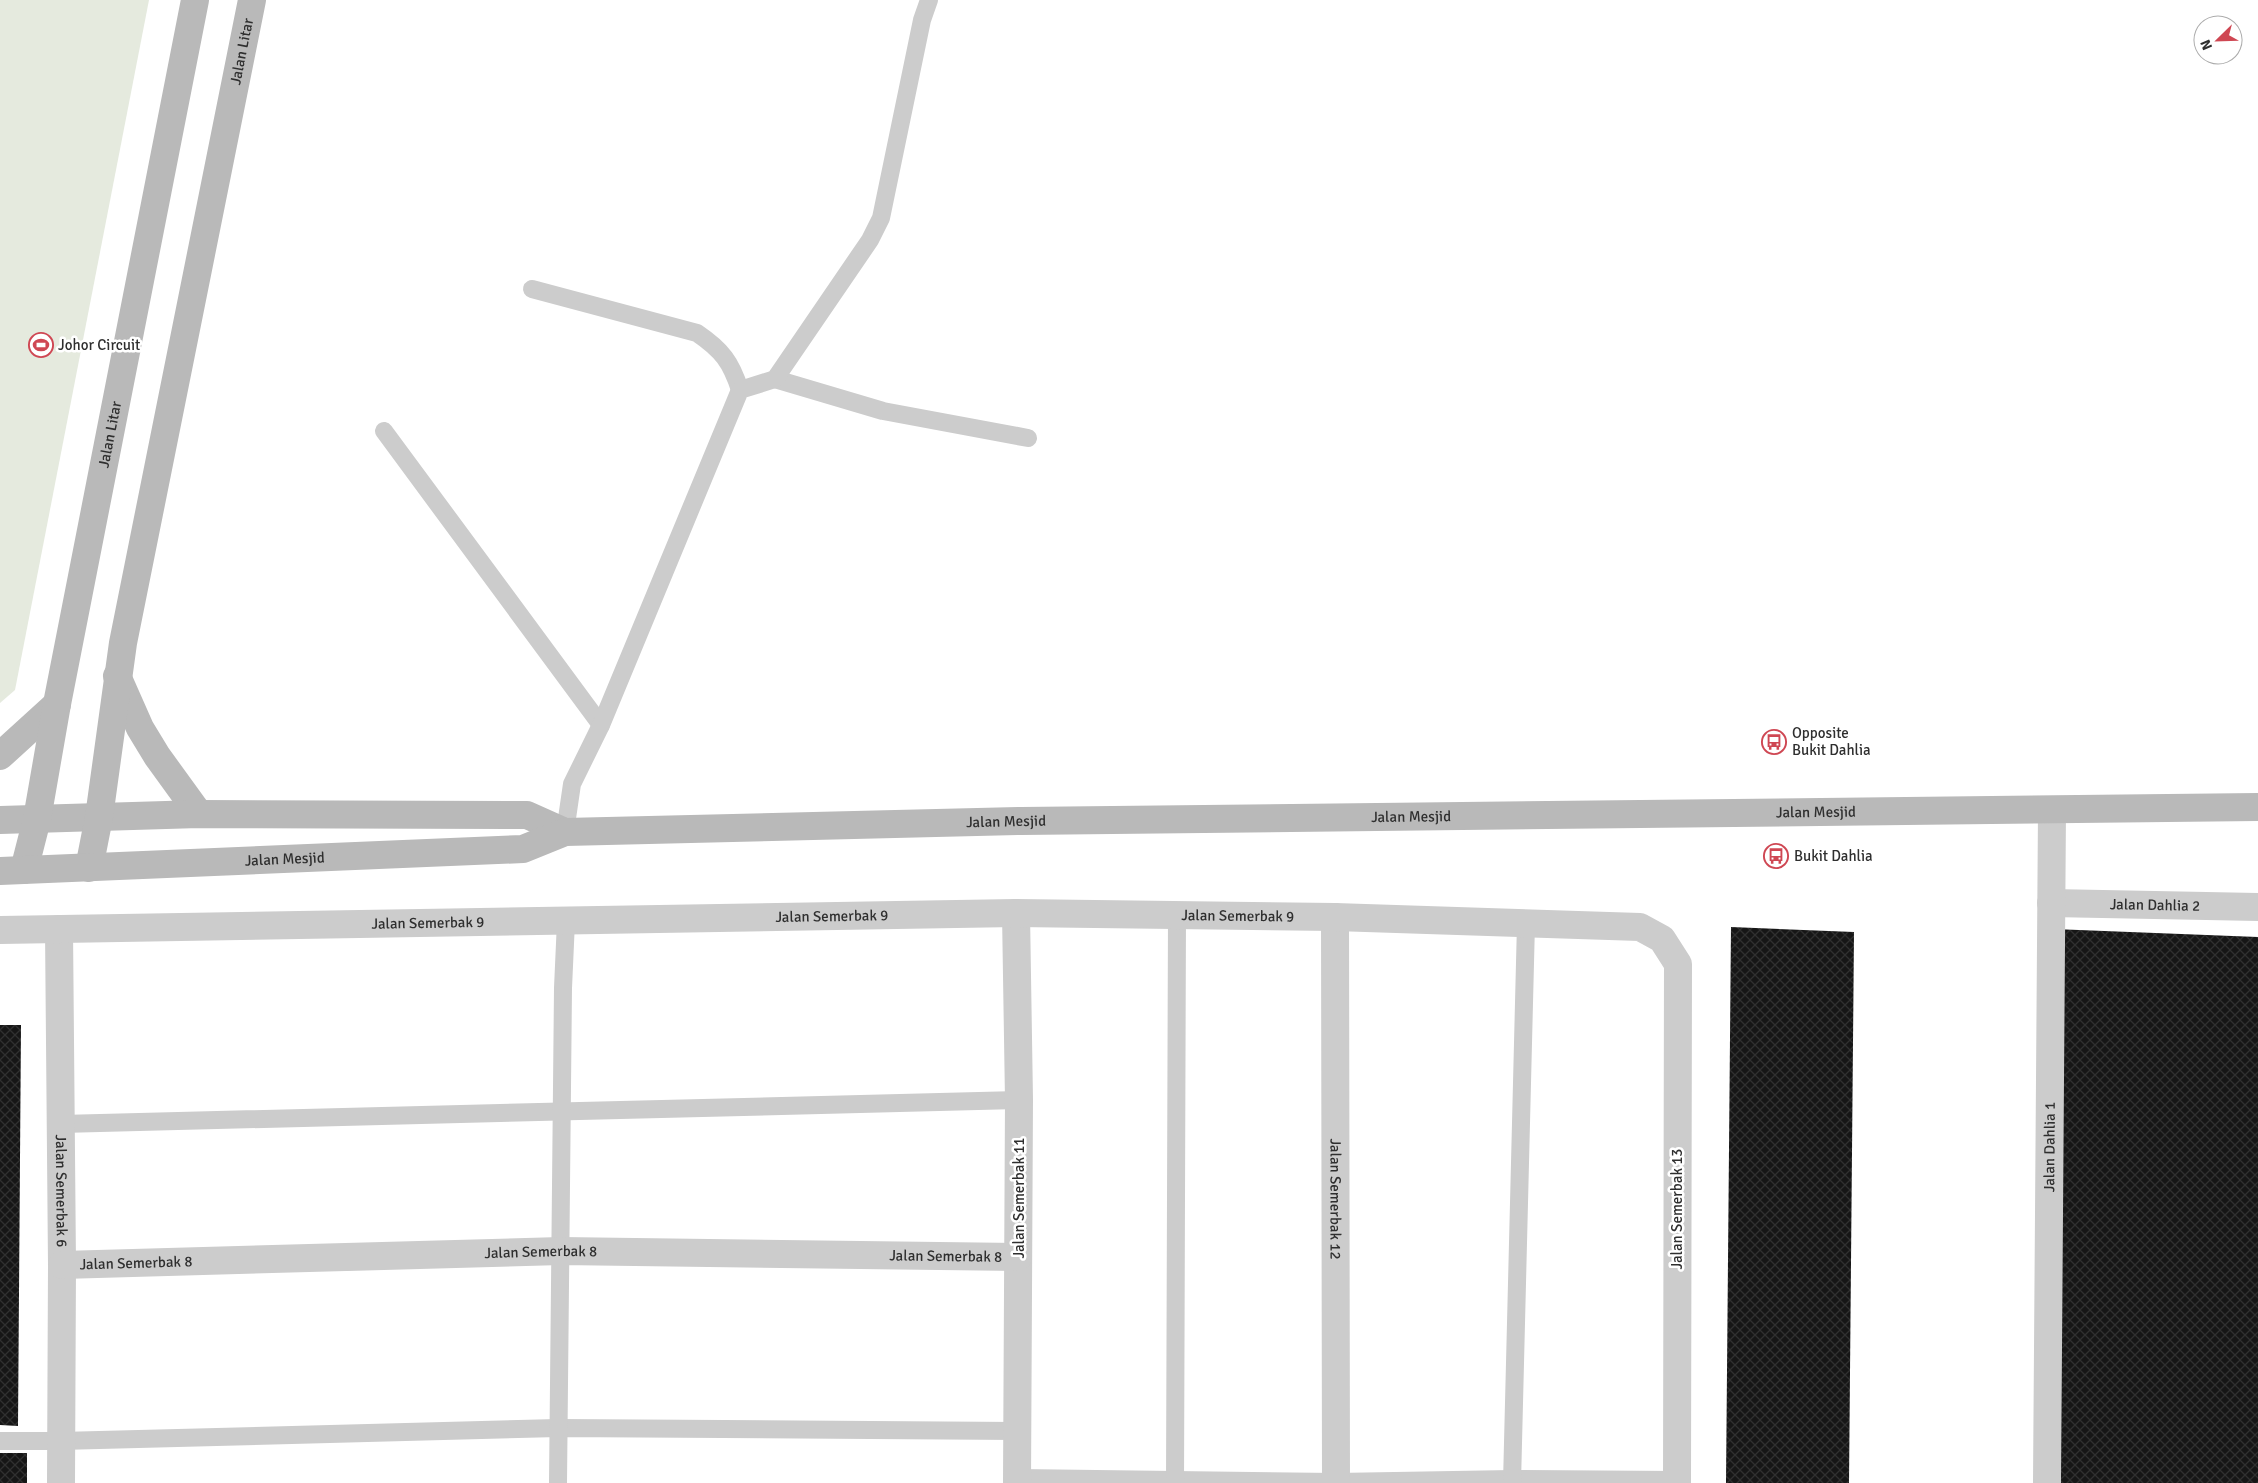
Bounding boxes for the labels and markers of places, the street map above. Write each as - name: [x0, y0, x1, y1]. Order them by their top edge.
- sports icon: Johor Circuit: [28, 332, 54, 358]
- place label: Johor Circuit: [58, 336, 140, 354]
- place label: Opposite Bukit Dahlia: [1792, 724, 1871, 759]
- bus stop icon: Opposite Bukit Dahlia: [1761, 729, 1787, 755]
- bus stop icon: Bukit Dahlia: [1763, 843, 1789, 869]
- place label: Bukit Dahlia: [1794, 847, 1873, 865]

